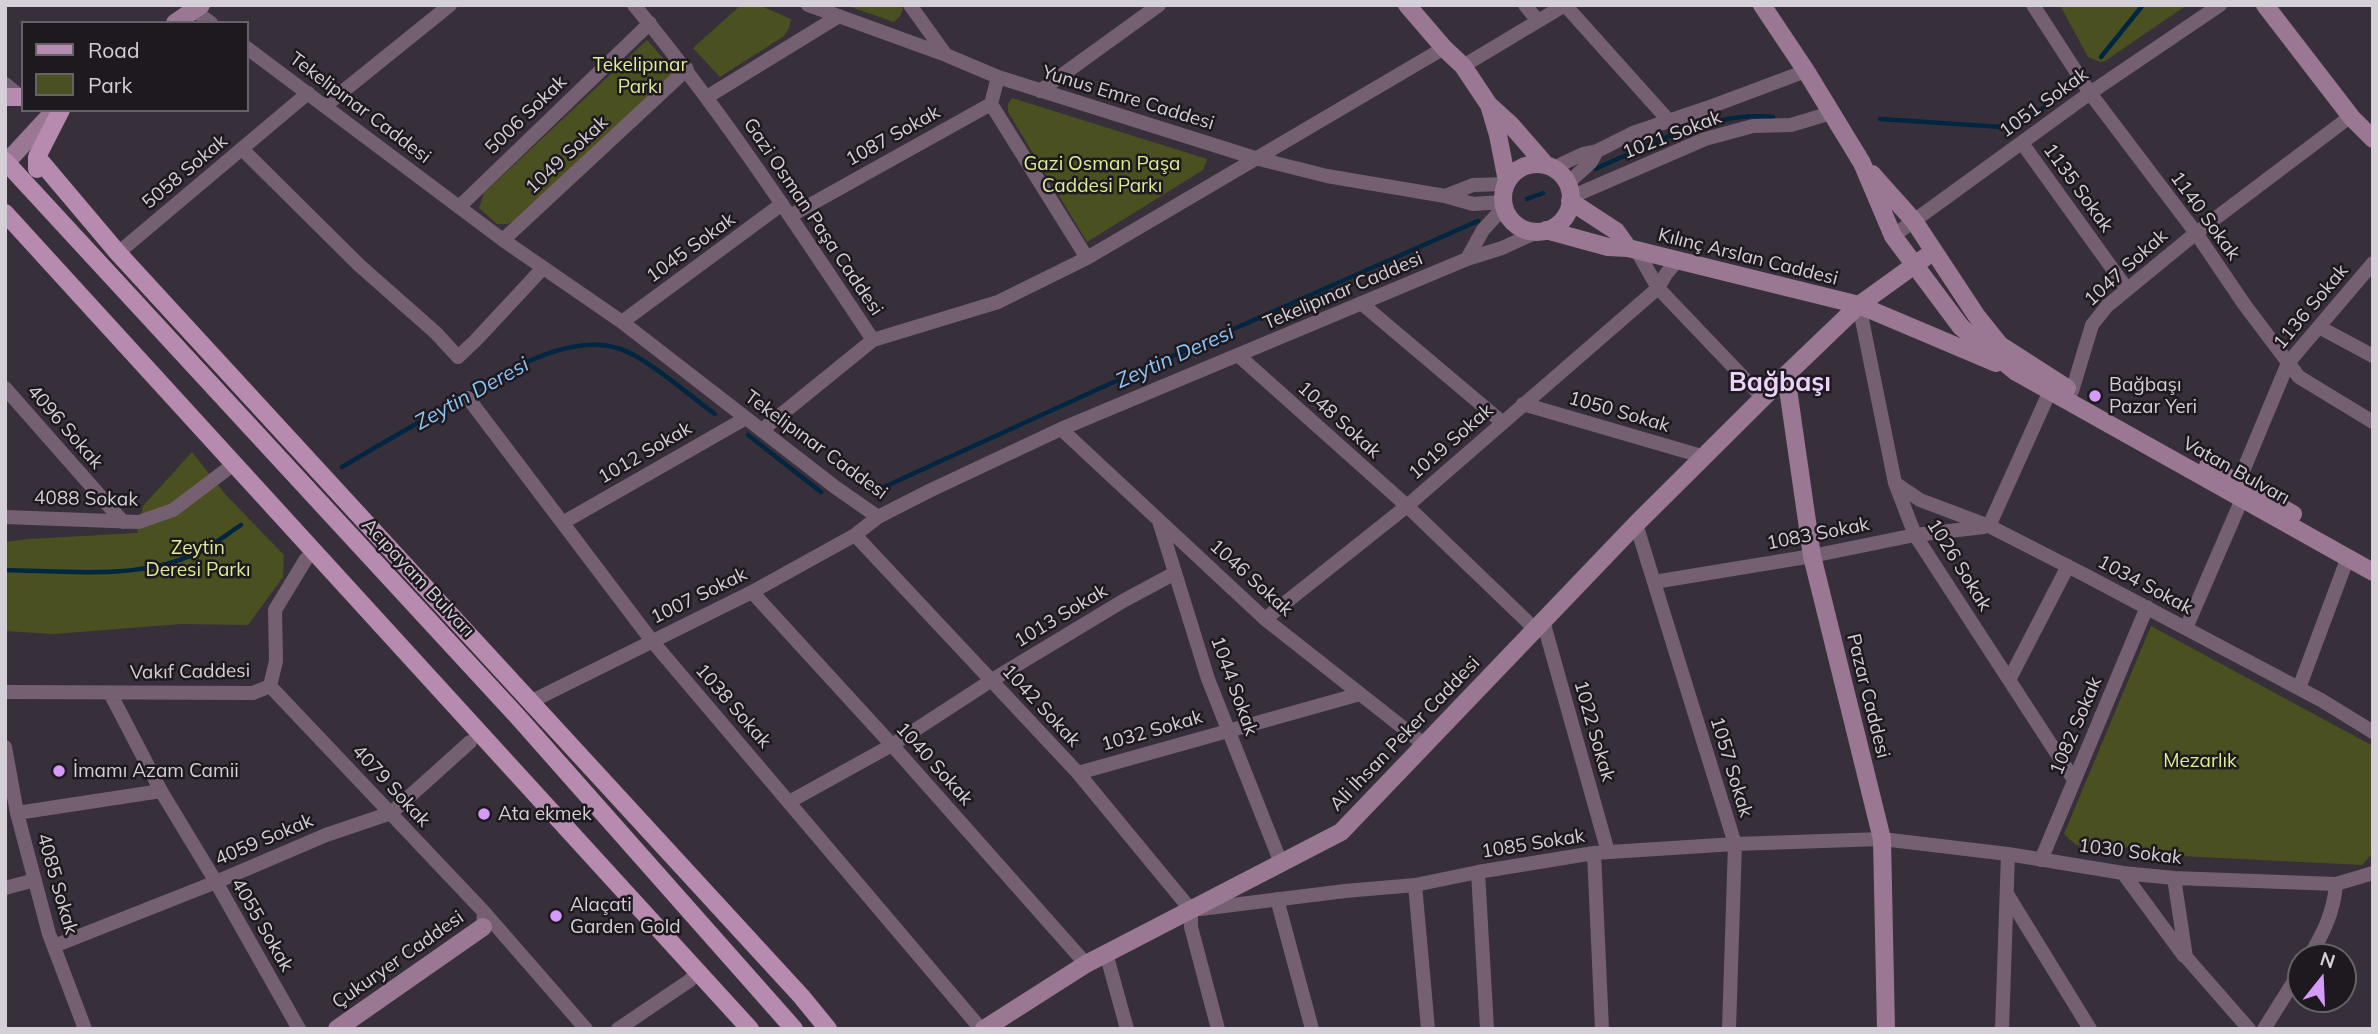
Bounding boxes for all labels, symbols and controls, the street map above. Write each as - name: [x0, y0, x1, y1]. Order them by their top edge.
- legend: [21, 21, 248, 112]
- text: Road: [88, 37, 139, 63]
- street label: Tekelipınar Caddesi: [285, 48, 435, 168]
- park label: Tekelipınar Parkı: [593, 54, 687, 98]
- street label: Yunus Emre Caddesi: [1039, 61, 1217, 135]
- street label: 1051 Sokak: [1995, 63, 2093, 143]
- street label: 5006 Sokak: [481, 71, 571, 159]
- text: Park: [88, 72, 132, 98]
- street label: 1087 Sokak: [842, 101, 944, 171]
- street label: 1021 Sokak: [1619, 106, 1725, 164]
- street label: 1049 Sokak: [521, 111, 613, 199]
- street label: Gazi Osman Paşa Caddesi: [738, 114, 888, 320]
- street label: 5058 Sokak: [138, 130, 232, 214]
- street label: 1135 Sokak: [2038, 139, 2118, 237]
- park label: Gazi Osman Paşa Caddesi Parkı: [1023, 153, 1181, 197]
- street label: 1140 Sokak: [2165, 167, 2245, 265]
- street label: 1045 Sokak: [642, 208, 740, 288]
- street label: Kılınç Arslan Caddesi: [1656, 224, 1840, 290]
- street label: 1047 Sokak: [2080, 225, 2172, 311]
- street label: Tekelipınar Caddesi: [1260, 247, 1426, 335]
- street label: 1136 Sokak: [2269, 260, 2353, 354]
- water label: Zeytin Deresi: [1112, 320, 1238, 394]
- water label: Zeytin Deresi: [411, 352, 533, 436]
- district label: Bağbaşı: [1729, 367, 1831, 399]
- place label: Bağbaşı Pazar Yeri: [2109, 374, 2197, 418]
- street label: 1048 Sokak: [1293, 377, 1385, 463]
- street label: 4096 Sokak: [22, 380, 108, 474]
- street label: Tekelipınar Caddesi: [740, 386, 892, 504]
- street label: 1050 Sokak: [1566, 387, 1672, 437]
- marker: Bağbaşı Pazar Yeri: [2087, 388, 2103, 404]
- street label: 1019 Sokak: [1404, 399, 1498, 485]
- street label: 1012 Sokak: [594, 417, 696, 489]
- street label: Vatan Bulvarı: [2179, 432, 2293, 510]
- street label: 4088 Sokak: [34, 487, 138, 511]
- street label: 1083 Sokak: [1765, 513, 1871, 555]
- street label: Acıpayam Bulvarı: [357, 514, 479, 642]
- street label: 1026 Sokak: [1922, 515, 1996, 615]
- street label: 1046 Sokak: [1205, 535, 1297, 621]
- park label: Zeytin Deresi Parkı: [145, 537, 251, 581]
- street label: 1034 Sokak: [2094, 550, 2196, 620]
- street label: 1007 Sokak: [647, 563, 751, 629]
- street label: 1013 Sokak: [1011, 579, 1111, 653]
- street label: Pazar Caddesi: [1842, 631, 1894, 761]
- street label: 1044 Sokak: [1205, 633, 1263, 739]
- street label: Ali İhsan Peker Caddesi: [1325, 652, 1485, 816]
- street label: 1038 Sokak: [690, 659, 776, 753]
- street label: Vakıf Caddesi: [130, 660, 250, 684]
- street label: 1042 Sokak: [997, 660, 1085, 752]
- street label: 1082 Sokak: [2045, 674, 2107, 778]
- street label: 1022 Sokak: [1569, 678, 1619, 784]
- street label: 1032 Sokak: [1099, 706, 1205, 756]
- street label: 1057 Sokak: [1705, 714, 1757, 820]
- street label: 1040 Sokak: [891, 718, 977, 810]
- street label: 4079 Sokak: [347, 740, 435, 832]
- park label: Mezarlık: [2163, 750, 2237, 772]
- place label: İmamı Azam Camii: [73, 760, 239, 782]
- marker: İmamı Azam Camii: [51, 763, 67, 779]
- place label: Ata ekmek: [498, 803, 592, 825]
- marker: Ata ekmek: [476, 806, 492, 822]
- street label: 4059 Sokak: [212, 809, 316, 871]
- street label: 1085 Sokak: [1480, 825, 1586, 863]
- street label: 4085 Sokak: [32, 831, 82, 937]
- street label: 1030 Sokak: [2077, 834, 2183, 870]
- street label: 4055 Sokak: [226, 874, 298, 976]
- place label: Alaçati Garden Gold: [570, 894, 681, 938]
- street label: Çukuryer Caddesi: [328, 906, 468, 1014]
- marker: Alaçati Garden Gold: [548, 908, 564, 924]
- north arrow: [2287, 943, 2357, 1013]
- text: N: [2317, 946, 2338, 974]

